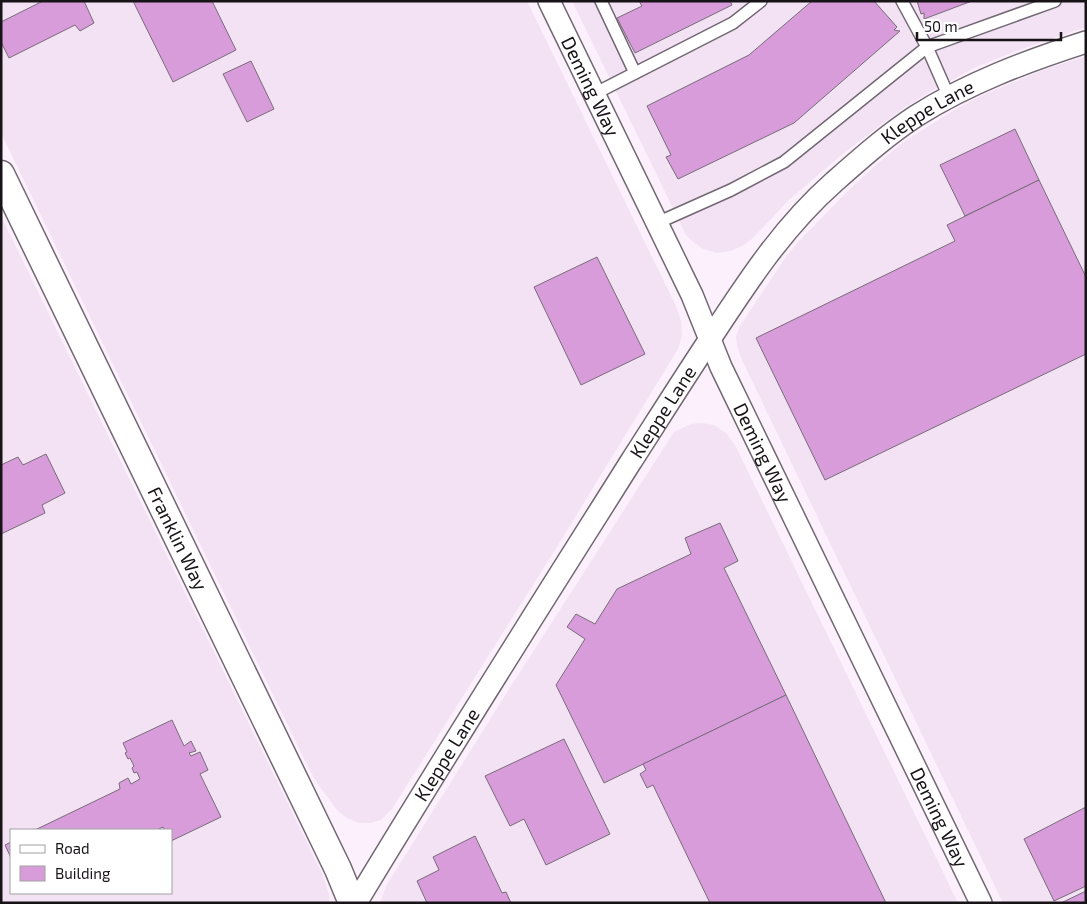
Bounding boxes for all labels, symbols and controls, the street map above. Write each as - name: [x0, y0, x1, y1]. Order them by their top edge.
- scale bar: [917, 10, 1061, 42]
- text: 50 m: [924, 17, 958, 35]
- street label: Deming Way: [557, 33, 625, 140]
- street label: Kleppe Lane: [876, 74, 977, 149]
- street label: Kleppe Lane: [624, 361, 700, 462]
- street label: Deming Way: [729, 399, 797, 506]
- street label: Franklin Way: [143, 483, 213, 594]
- street label: Kleppe Lane: [409, 704, 484, 805]
- street label: Deming Way: [906, 763, 974, 871]
- legend: [10, 829, 172, 894]
- text: Road: [55, 839, 90, 857]
- text: Building: [55, 864, 111, 882]

